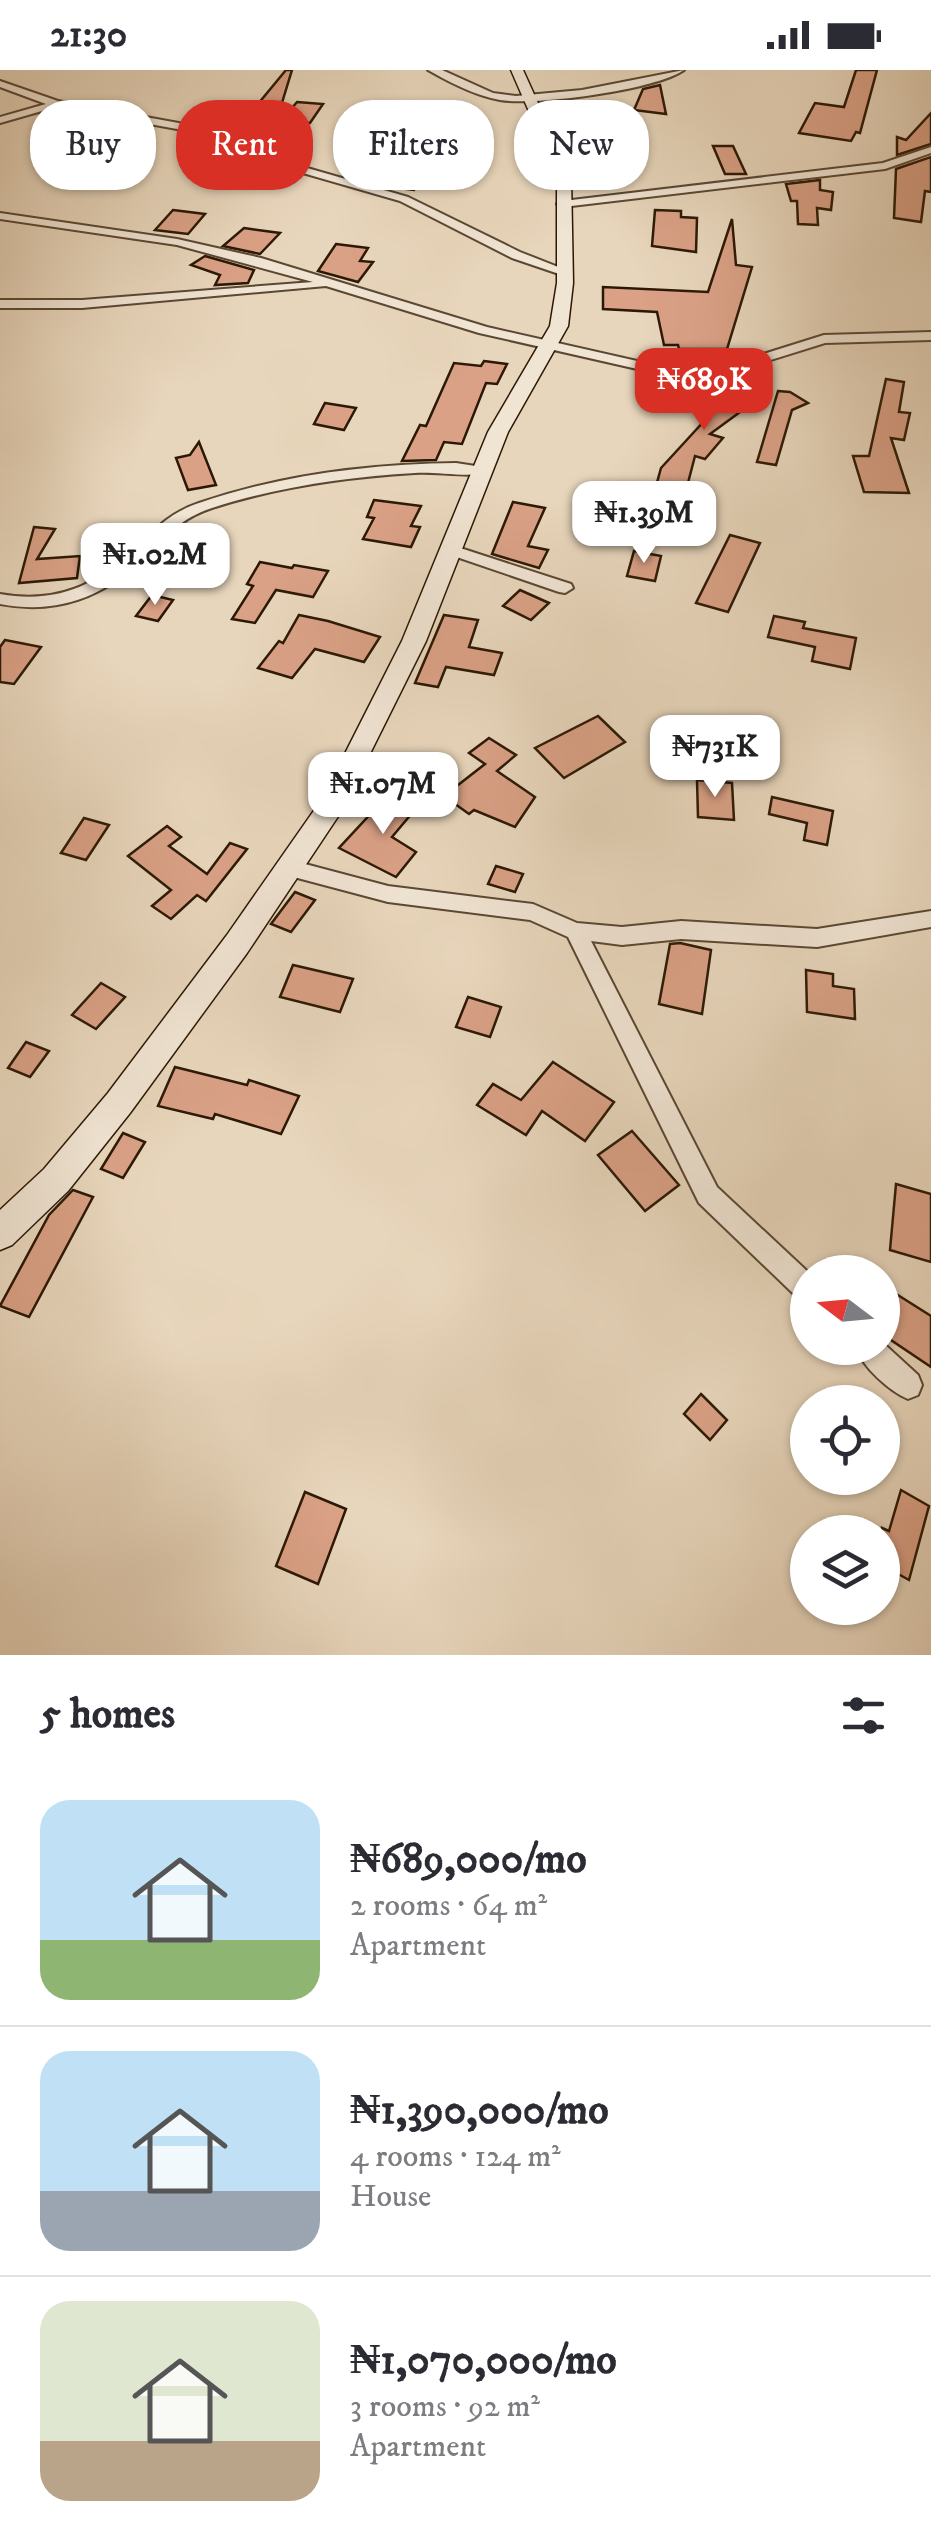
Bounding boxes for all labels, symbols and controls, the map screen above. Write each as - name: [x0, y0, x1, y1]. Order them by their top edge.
- text: 21:30: [50, 11, 127, 59]
- chip: Buy: [30, 100, 156, 190]
- chip: Rent: [176, 100, 313, 190]
- chip: Filters: [333, 100, 494, 190]
- chip: New: [514, 100, 649, 190]
- pin: ₦689K: [634, 348, 774, 433]
- text: ₦689K: [657, 360, 751, 400]
- pin: ₦1.39M: [563, 481, 725, 566]
- text: ₦1.39M: [594, 493, 694, 533]
- pin: ₦1.02M: [74, 523, 236, 608]
- text: ₦1.02M: [103, 535, 207, 575]
- pin: ₦731K: [645, 715, 785, 800]
- text: ₦731K: [672, 727, 758, 767]
- pin: ₦1.07M: [302, 752, 464, 837]
- text: ₦1.07M: [330, 764, 436, 804]
- north arrow: [790, 1255, 900, 1365]
- map controls: [790, 1255, 900, 1625]
- button: locate: [790, 1385, 900, 1495]
- button: layers: [790, 1515, 900, 1625]
- icon: filters: [836, 1688, 891, 1743]
- text: 5 homes: [40, 1689, 175, 1741]
- text: ₦689,000/mo: [350, 1834, 587, 1886]
- icon: home: [120, 1840, 240, 1960]
- text: 2 rooms · 64 m²: [350, 1886, 547, 1926]
- text: Apartment: [350, 1926, 486, 1966]
- text: ₦1,390,000/mo: [350, 2085, 609, 2137]
- icon: home: [120, 2091, 240, 2211]
- text: 4 rooms · 124 m²: [350, 2137, 561, 2177]
- text: House: [350, 2177, 431, 2217]
- text: ₦1,070,000/mo: [350, 2335, 617, 2387]
- icon: home: [120, 2341, 240, 2461]
- text: 3 rooms · 92 m²: [350, 2387, 540, 2427]
- text: Apartment: [350, 2427, 486, 2467]

